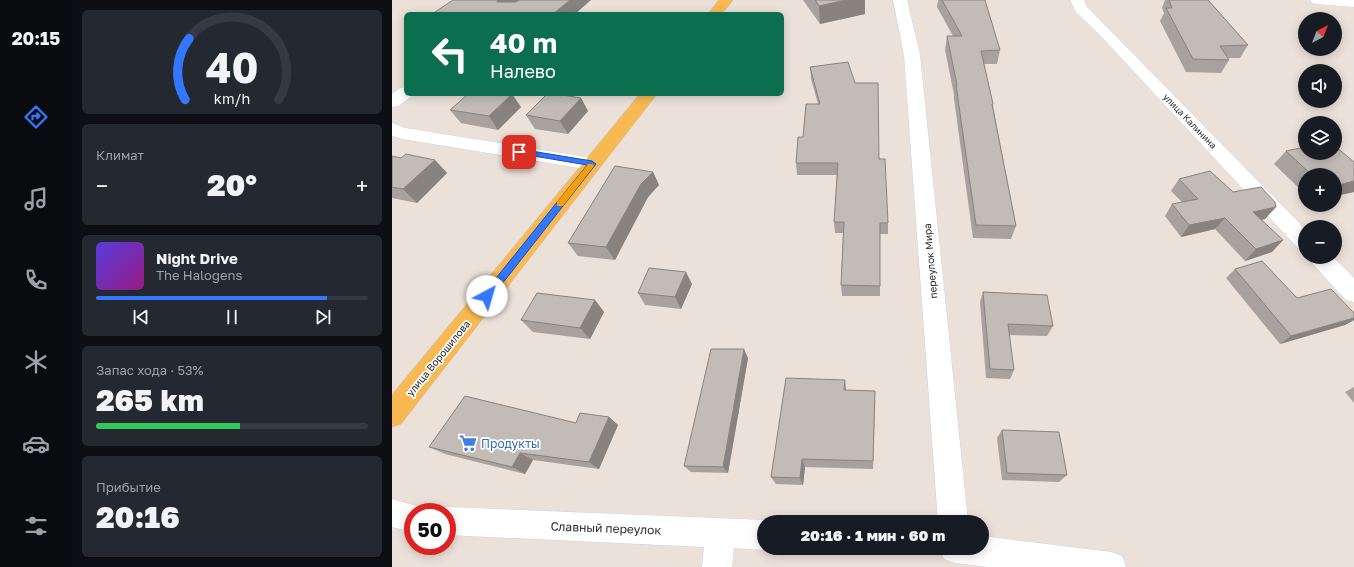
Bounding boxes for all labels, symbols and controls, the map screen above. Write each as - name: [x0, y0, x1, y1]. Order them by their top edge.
- north arrow: [1298, 12, 1342, 56]
- map controls: [1298, 12, 1342, 264]
- text: 40 m: [490, 26, 557, 59]
- text: 20:15: [12, 27, 60, 49]
- icon: left: [424, 28, 476, 80]
- text: 40: [205, 42, 259, 92]
- text: Налево: [490, 60, 556, 82]
- button: sound: [1298, 64, 1342, 108]
- text: km/h: [214, 90, 250, 107]
- street label: улица Калинина: [1161, 91, 1219, 151]
- icon: directions: [22, 103, 50, 131]
- button: layers: [1298, 116, 1342, 160]
- pin: [502, 135, 536, 169]
- icon: arrive: [508, 141, 530, 163]
- text: Климат: [96, 147, 144, 163]
- text: 20°: [207, 167, 257, 203]
- button: +: [1298, 168, 1342, 212]
- text: −: [96, 172, 108, 199]
- text: +: [356, 172, 368, 199]
- icon: music: [22, 185, 50, 213]
- button: −: [1298, 220, 1342, 264]
- street label: переулок Мира: [921, 223, 939, 299]
- text: Night Drive: [156, 249, 238, 267]
- icon: phone: [22, 266, 50, 294]
- text: The Halogens: [156, 267, 242, 283]
- position arrow: [466, 275, 508, 317]
- icon: previous: [130, 306, 152, 328]
- icon: pause: [221, 306, 243, 328]
- icon: next: [312, 306, 334, 328]
- street label: улица Ворошилова: [404, 318, 472, 398]
- icon: climate: [22, 348, 50, 376]
- text: Запас хода · 53%: [96, 362, 204, 378]
- text: 265 km: [96, 382, 204, 418]
- icon: car: [22, 430, 50, 458]
- supermarket icon: Продукты: [458, 433, 478, 453]
- place label: Продукты: [481, 436, 540, 451]
- text: Прибытие: [96, 479, 161, 495]
- text: 20:16: [96, 499, 180, 535]
- speed limit sign: 50: [404, 503, 456, 555]
- icon: filters: [22, 512, 50, 540]
- street label: Славный переулок: [550, 519, 662, 537]
- text: 20:16 · 1 мин · 60 m: [801, 526, 945, 544]

